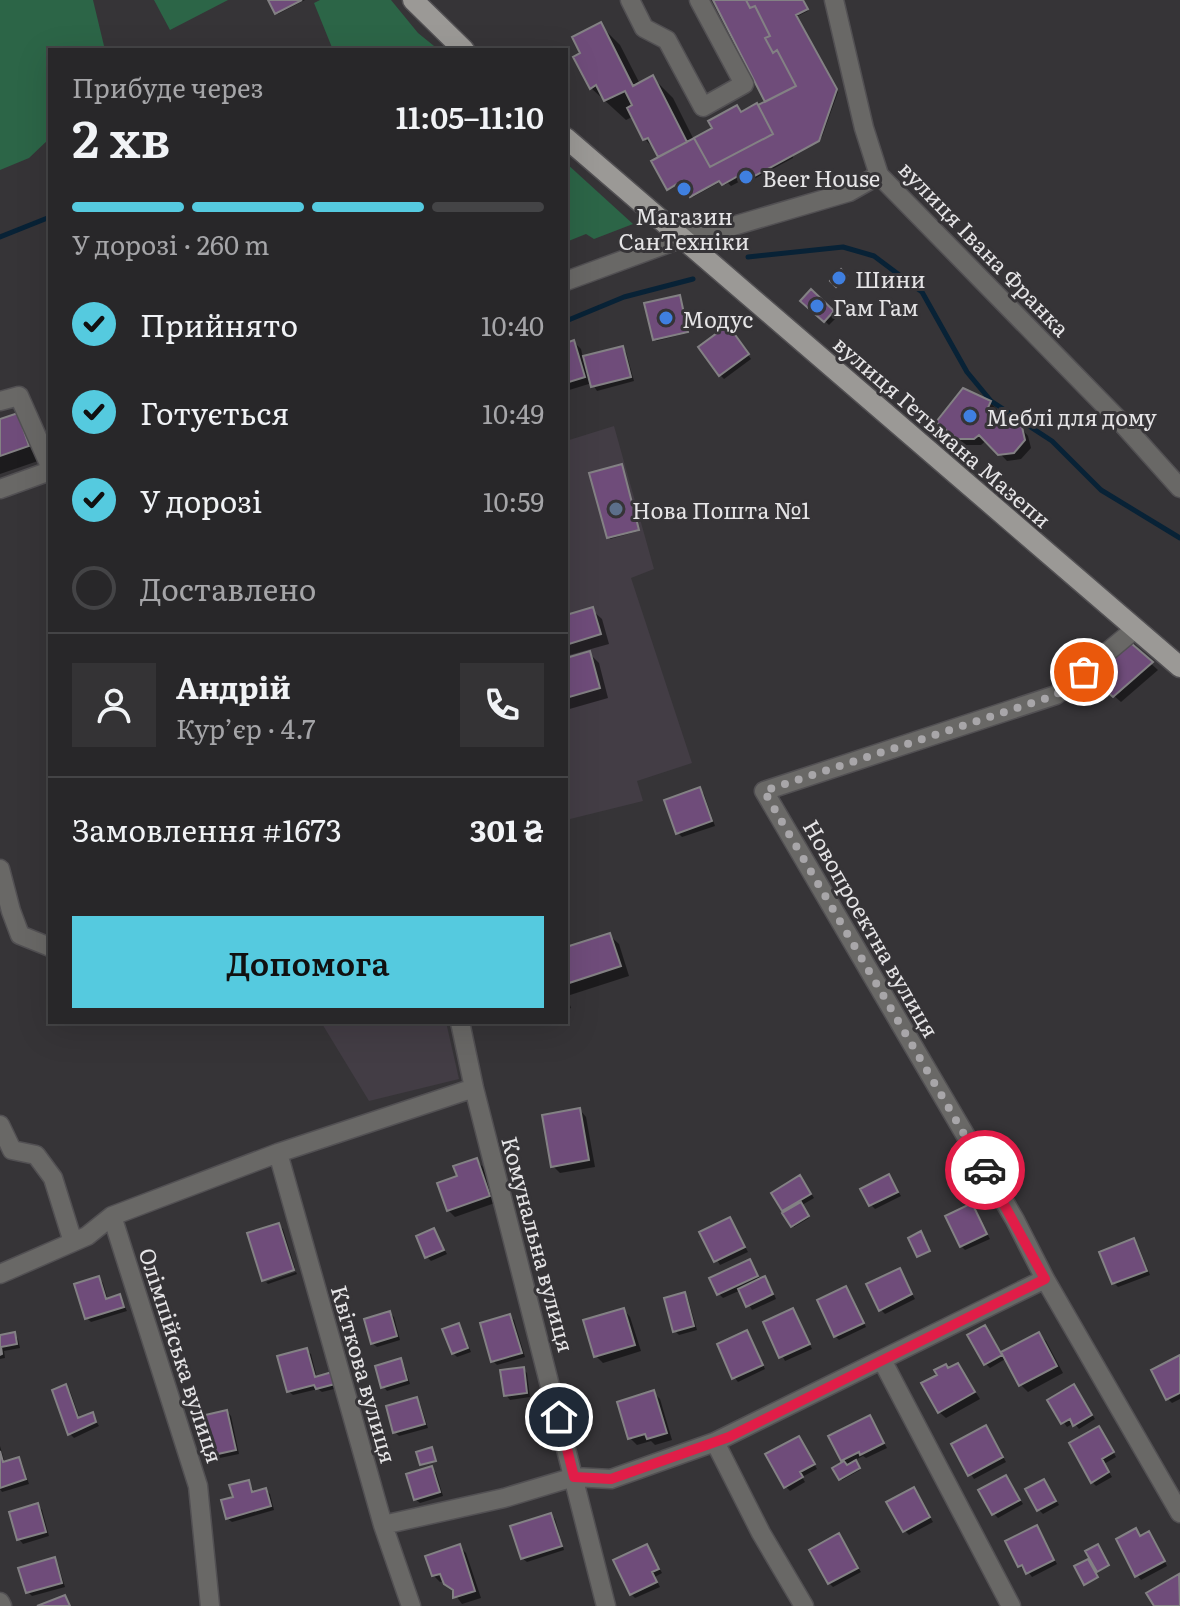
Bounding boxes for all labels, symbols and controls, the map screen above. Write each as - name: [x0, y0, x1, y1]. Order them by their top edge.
- text: Прибуде через: [72, 67, 263, 106]
- text: 11:05–11:10: [396, 94, 544, 138]
- text: 2 хв: [72, 97, 171, 174]
- street label: вулиця Івана Франка: [892, 153, 1078, 344]
- place label: Beer House: [762, 161, 880, 194]
- marker: Beer House: [737, 168, 755, 186]
- marker: Магазин СанТехніки: [675, 180, 693, 198]
- place label: Магазин СанТехніки: [619, 199, 749, 257]
- text: У дорозі · 260 m: [72, 224, 269, 263]
- place label: Шини: [855, 262, 926, 295]
- marker: Шини: [830, 269, 848, 287]
- place label: Гам Гам: [833, 290, 919, 323]
- marker: Гам Гам: [808, 297, 826, 315]
- icon: check: [72, 302, 116, 346]
- text: Прийнято: [140, 302, 298, 346]
- place label: Модус: [682, 302, 753, 335]
- text: 10:40: [481, 305, 544, 344]
- marker: Модус: [657, 309, 675, 327]
- street label: вулиця Гетьмана Мазепи: [827, 327, 1059, 535]
- icon: check: [72, 390, 116, 434]
- text: Готується: [140, 390, 289, 434]
- text: 10:49: [482, 393, 544, 432]
- place label: Меблі для дому: [986, 400, 1157, 433]
- marker: Меблі для дому: [961, 407, 979, 425]
- icon: check: [72, 478, 116, 522]
- text: У дорозі: [140, 478, 262, 522]
- text: 10:59: [483, 481, 544, 520]
- place label: Нова Пошта №1: [632, 493, 810, 526]
- marker: Нова Пошта №1: [607, 500, 625, 518]
- text: Доставлено: [140, 566, 316, 610]
- pin: [1050, 638, 1118, 706]
- icon: bag: [1062, 650, 1106, 694]
- button: person: [72, 663, 156, 747]
- button: phone: [460, 663, 544, 747]
- text: Андрій: [176, 664, 291, 708]
- text: Кур’єр · 4.7: [176, 708, 315, 747]
- text: Замовлення #1673: [72, 807, 342, 851]
- text: 301 ₴: [470, 807, 544, 851]
- street label: Новопроектна вулиця: [796, 813, 948, 1043]
- button: Допомога: [72, 916, 544, 1008]
- courier: [945, 1130, 1025, 1210]
- street label: Комунальна вулиця: [494, 1132, 584, 1356]
- icon: car: [963, 1148, 1007, 1192]
- street label: Олімпійська вулиця: [132, 1243, 232, 1467]
- street label: Квіткова вулиця: [324, 1281, 406, 1467]
- pin: [525, 1383, 593, 1451]
- icon: home: [537, 1395, 581, 1439]

